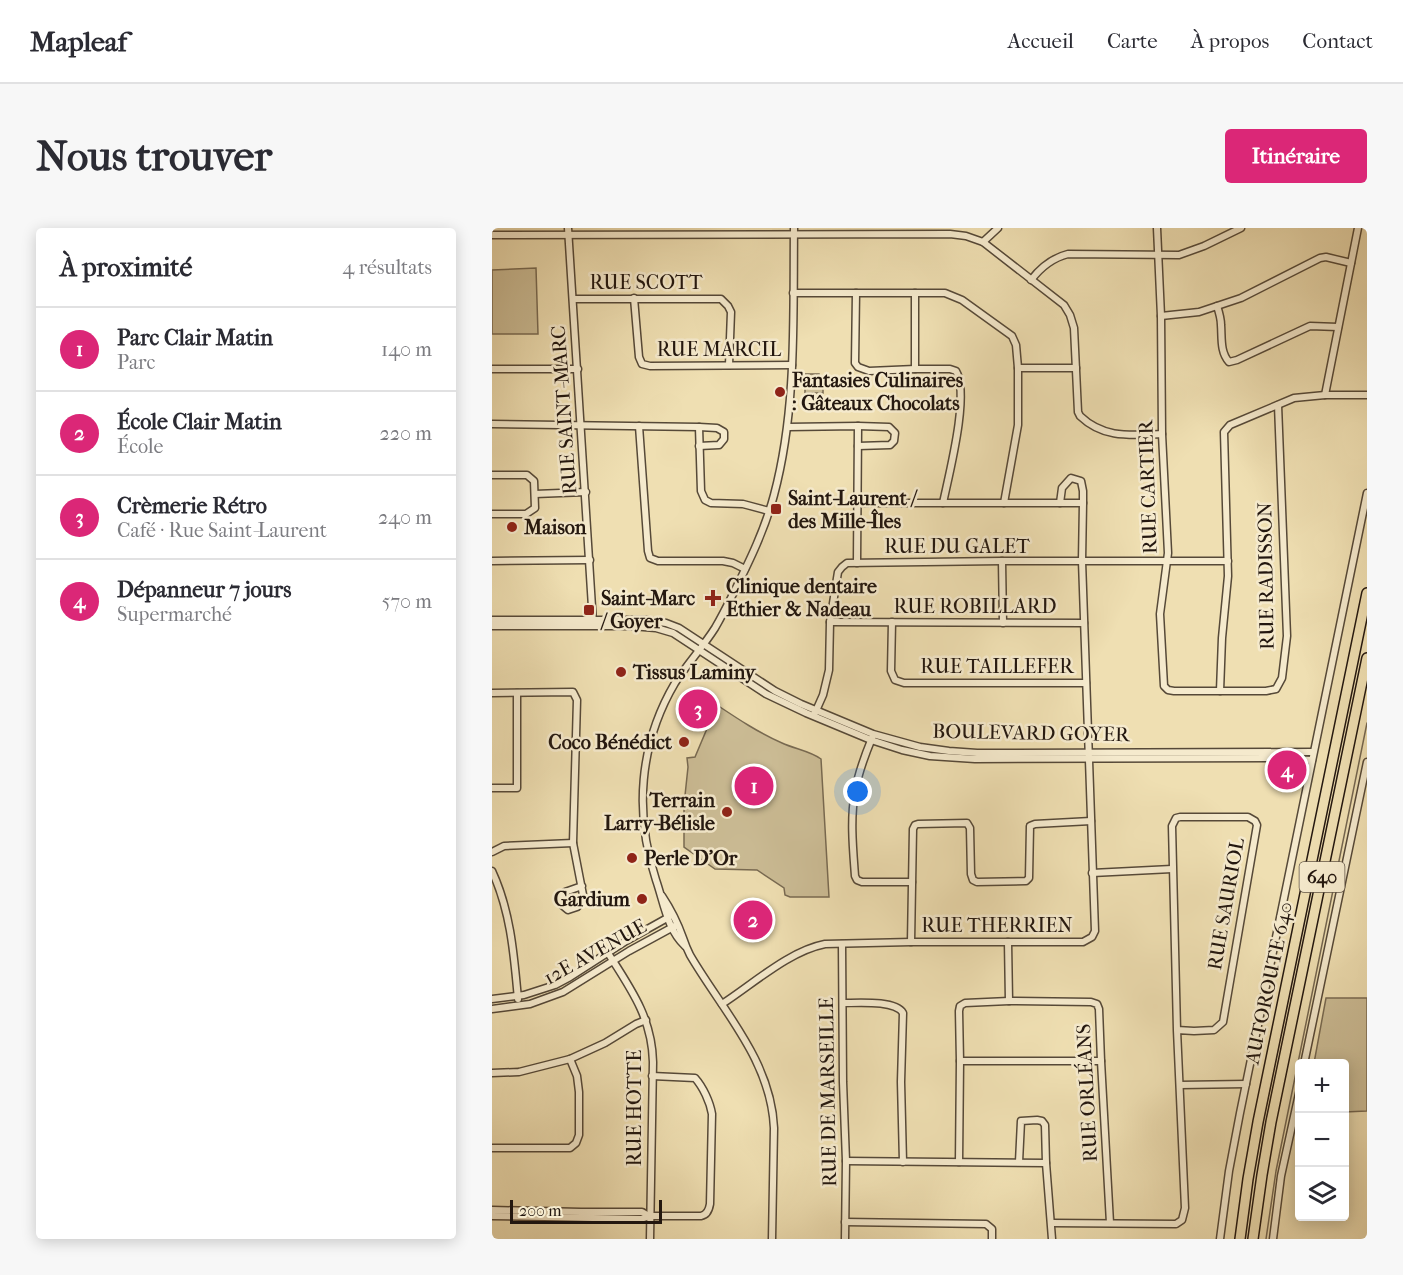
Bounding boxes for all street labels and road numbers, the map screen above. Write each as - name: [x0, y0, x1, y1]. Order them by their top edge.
- street label: RUE SCOTT: [590, 271, 703, 294]
- street label: RUE SAINT-MARC: [547, 325, 581, 495]
- street label: RUE MARCIL: [657, 338, 781, 361]
- street label: RUE CARTIER: [1134, 418, 1162, 554]
- street label: RUE RADISSON: [1253, 502, 1279, 650]
- street label: RUE DU GALET: [884, 535, 1030, 558]
- street label: RUE ROBILLARD: [893, 595, 1057, 618]
- street label: RUE TAILLEFER: [920, 655, 1075, 678]
- street label: BOULEVARD GOYER: [932, 720, 1131, 746]
- street label: RUE SAURIOL: [1203, 836, 1249, 972]
- road number: 640: [1300, 862, 1344, 892]
- street label: AUTOROUTE 640: [1240, 900, 1297, 1067]
- street label: 12E AVENUE: [540, 914, 650, 990]
- street label: RUE THERRIEN: [921, 914, 1073, 937]
- street label: RUE DE MARSEILLE: [815, 997, 841, 1187]
- street label: RUE ORLÉANS: [1071, 1023, 1102, 1163]
- street label: RUE HOTTE: [623, 1050, 646, 1166]

